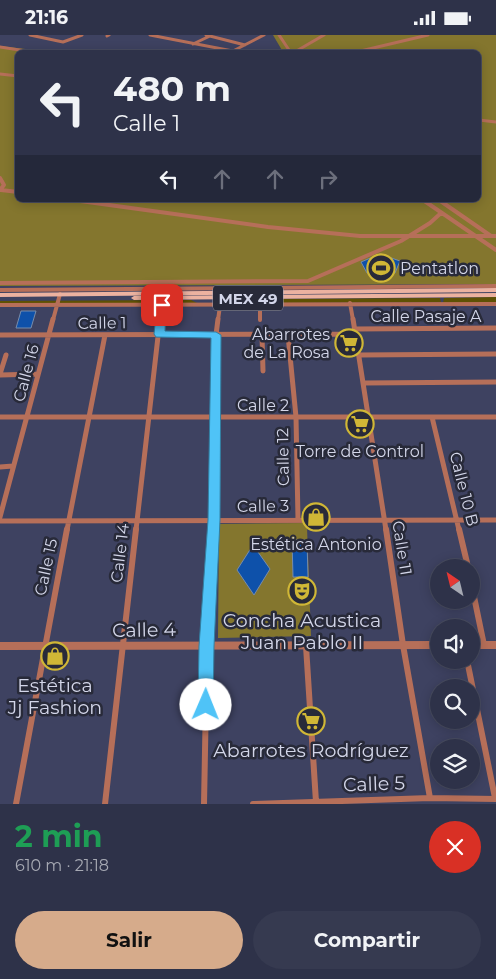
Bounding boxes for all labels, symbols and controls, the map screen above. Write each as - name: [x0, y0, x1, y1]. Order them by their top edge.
- text: 21:16: [25, 6, 68, 29]
- text: 480 m: [113, 67, 231, 110]
- icon: left: [30, 70, 95, 135]
- text: Calle 1: [113, 110, 180, 137]
- icon: left: [155, 165, 183, 193]
- icon: ahead: [208, 165, 236, 193]
- icon: ahead: [261, 165, 289, 193]
- icon: right: [314, 165, 342, 193]
- sports icon: Pentatlon: [366, 253, 396, 283]
- place label: Pentatlon: [400, 259, 479, 278]
- pin: [141, 284, 183, 326]
- road number: MEX 49: [213, 285, 283, 311]
- icon: arrive: [148, 291, 176, 319]
- street label: Calle Pasaje A: [371, 307, 482, 326]
- street label: Calle 1: [77, 313, 127, 333]
- place label: Abarrotes de La Rosa: [243, 325, 330, 362]
- supermarket icon: Abarrotes de La Rosa: [334, 328, 364, 358]
- street label: Calle 16: [9, 342, 43, 404]
- street label: Calle 2: [237, 396, 289, 415]
- supermarket icon: Torre de Control: [345, 409, 375, 439]
- street label: Calle 12: [273, 428, 293, 486]
- place label: Torre de Control: [296, 442, 424, 461]
- street label: Calle 10 B: [446, 450, 482, 528]
- street label: Calle 3: [237, 496, 289, 516]
- shop icon: Estética Antonio: [301, 502, 331, 532]
- street label: Calle 11: [388, 520, 416, 576]
- street label: Calle 14: [107, 522, 133, 584]
- place label: Estética Antonio: [250, 535, 382, 554]
- street label: Calle 15: [31, 537, 61, 597]
- north arrow: [430, 559, 480, 609]
- map controls: [430, 559, 480, 789]
- theatre icon: Concha Acustica Juan Pablo II: [287, 576, 317, 606]
- place label: Concha Acustica Juan Pablo II: [223, 609, 381, 654]
- street label: Calle 4: [112, 618, 177, 642]
- button: sound: [430, 619, 480, 669]
- shop icon: Estética Jj Fashion: [40, 641, 70, 671]
- place label: Estética Jj Fashion: [7, 674, 102, 719]
- position arrow: [179, 678, 231, 730]
- button: search: [430, 679, 480, 729]
- supermarket icon: Abarrotes Rodríguez: [296, 706, 326, 736]
- place label: Abarrotes Rodríguez: [213, 739, 409, 762]
- button: layers: [430, 739, 480, 789]
- street label: Calle 5: [343, 771, 406, 797]
- text: 2 min: [15, 818, 102, 855]
- button: close: [429, 821, 481, 873]
- text: 610 m · 21:18: [15, 856, 109, 875]
- button: Salir: [15, 911, 243, 969]
- button: Compartir: [253, 911, 481, 969]

